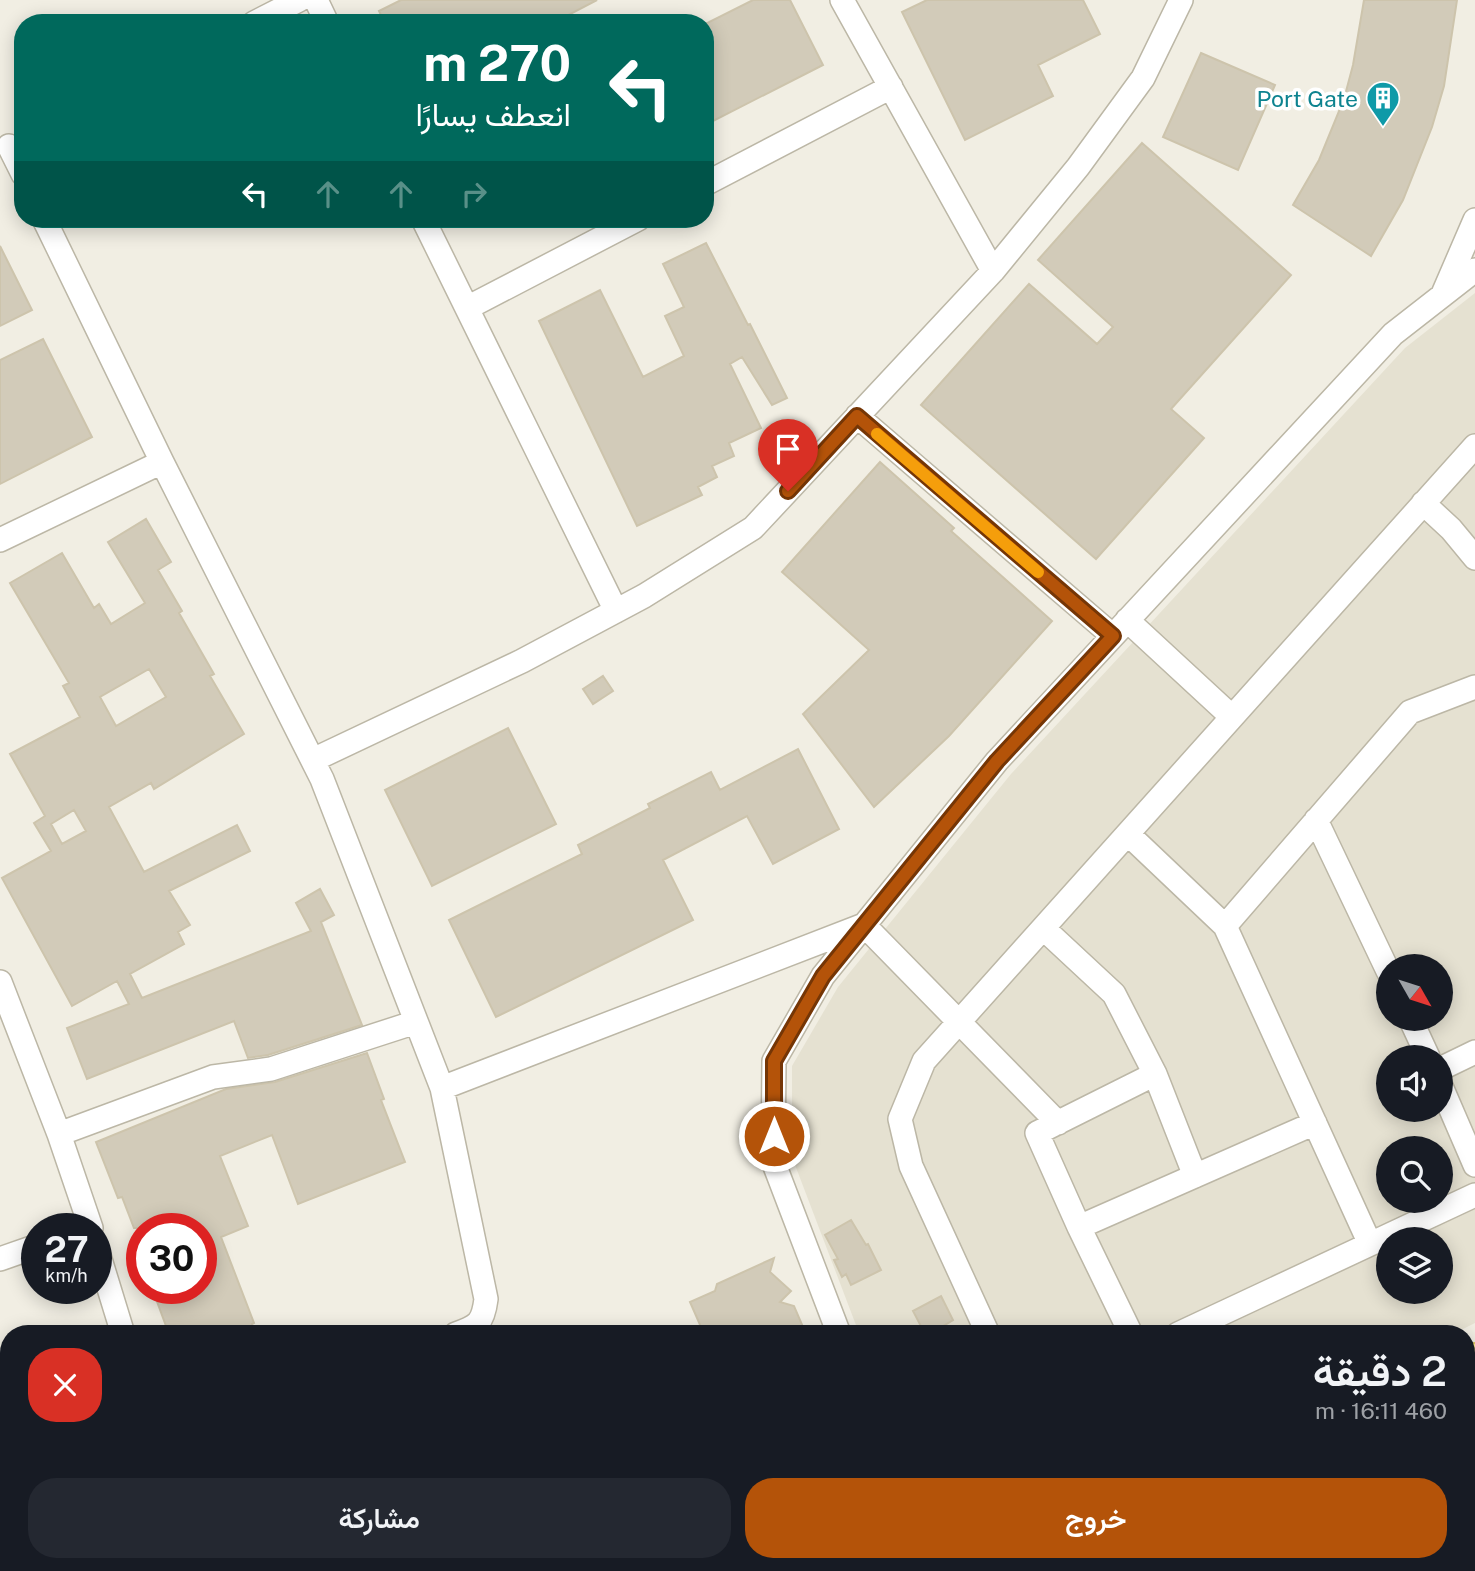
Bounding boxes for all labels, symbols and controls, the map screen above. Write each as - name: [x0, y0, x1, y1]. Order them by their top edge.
- text: 270 m: [423, 34, 571, 92]
- icon: left: [595, 42, 686, 133]
- building icon: Port Gate: [1364, 79, 1402, 128]
- place label: Port Gate: [1257, 85, 1358, 112]
- text: انعطف يسارًا: [415, 96, 571, 133]
- icon: left: [236, 175, 274, 213]
- icon: ahead: [309, 175, 347, 213]
- icon: ahead: [382, 175, 420, 213]
- icon: right: [455, 175, 493, 213]
- pin: [758, 419, 818, 491]
- icon: arrive: [769, 430, 807, 468]
- north arrow: [1376, 954, 1452, 1031]
- map controls: [1376, 954, 1453, 1304]
- button: sound: [1376, 1045, 1453, 1122]
- position arrow: [737, 1099, 811, 1173]
- button: search: [1376, 1136, 1453, 1213]
- speed limit sign: 30: [126, 1213, 217, 1304]
- button: layers: [1376, 1227, 1453, 1304]
- text: 27: [44, 1229, 89, 1270]
- text: km/h: [45, 1265, 88, 1286]
- text: 2 دقيقة: [1313, 1346, 1447, 1395]
- button: close: [28, 1348, 102, 1422]
- text: 460 m · 16:11: [1315, 1397, 1447, 1424]
- button: مشاركة: [28, 1478, 731, 1558]
- button: خروج: [745, 1478, 1447, 1558]

